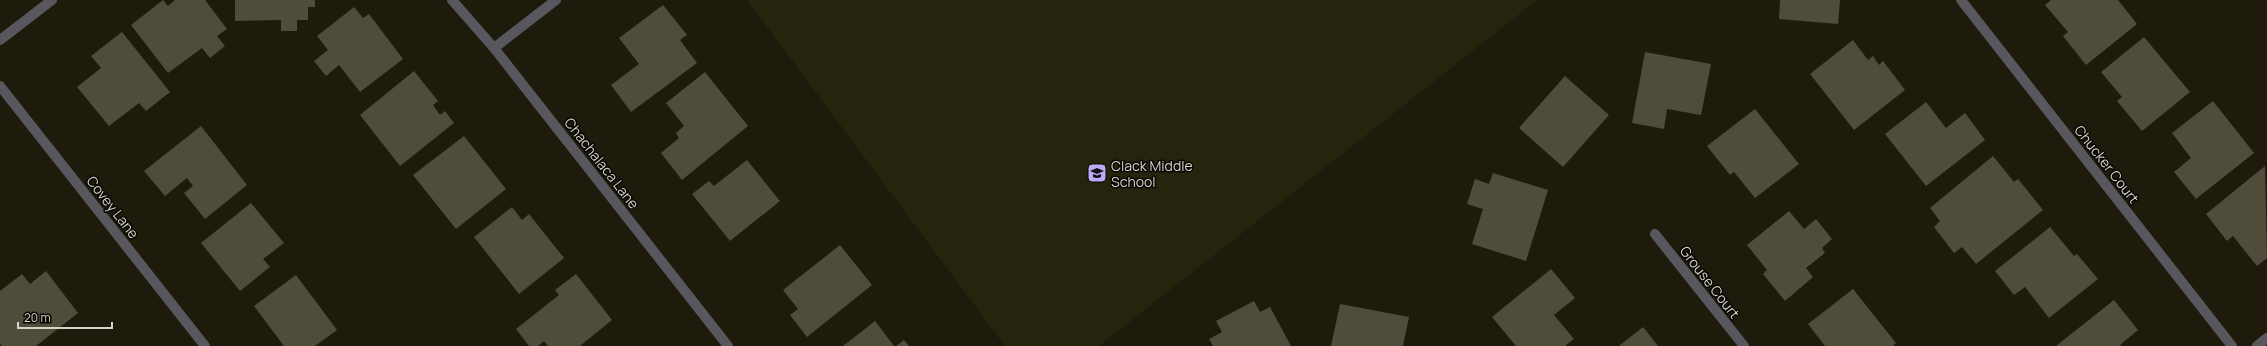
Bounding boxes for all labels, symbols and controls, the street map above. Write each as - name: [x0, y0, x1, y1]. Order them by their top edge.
- street label: Chachalaca Lane: [560, 114, 644, 212]
- street label: Chucker Court: [2070, 121, 2144, 207]
- place label: Clack Middle School: [1111, 156, 1193, 191]
- school or university icon: Clack Middle School: [1086, 162, 1108, 184]
- street label: Covey Lane: [83, 172, 143, 242]
- street label: Grouse Court: [1676, 242, 1744, 322]
- scale bar: [18, 304, 112, 330]
- text: 20 m: [24, 309, 51, 326]

